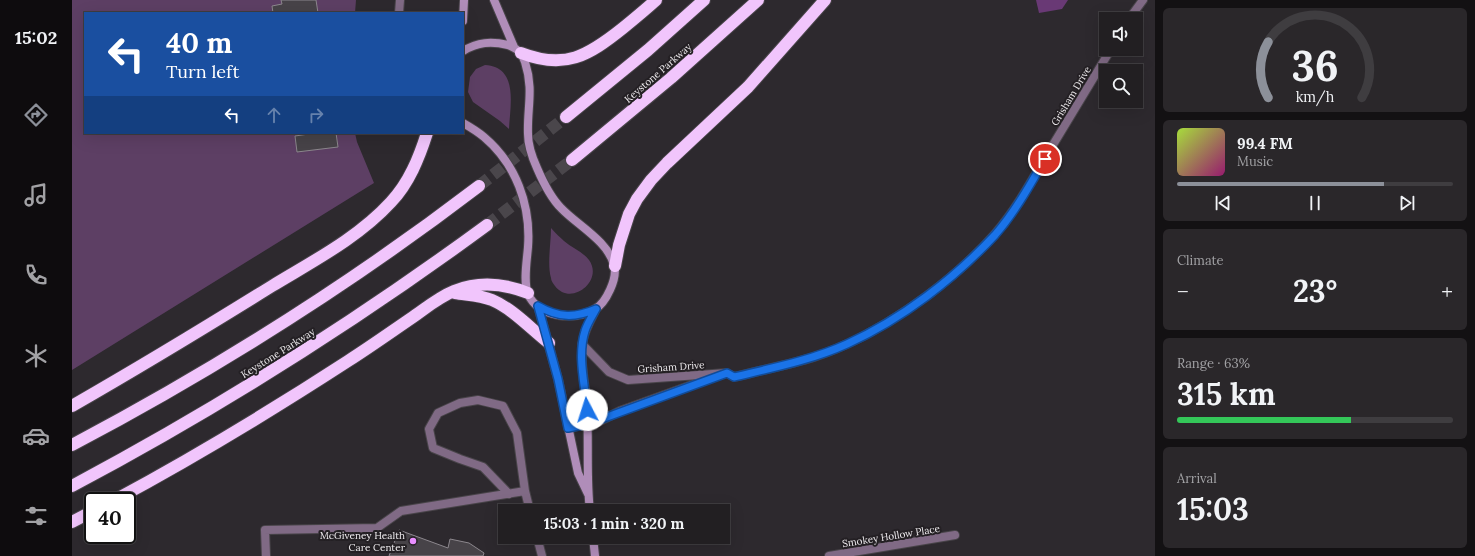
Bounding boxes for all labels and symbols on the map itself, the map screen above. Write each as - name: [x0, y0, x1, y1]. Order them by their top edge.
- street label: Keystone Parkway: [622, 40, 695, 106]
- street label: Grisham Drive: [1048, 63, 1094, 128]
- pin: [1028, 142, 1062, 176]
- street label: Keystone Parkway: [239, 325, 318, 381]
- street label: Grisham Drive: [637, 358, 705, 376]
- position arrow: [566, 389, 608, 431]
- speed limit sign: 40: [84, 492, 136, 544]
- street label: Smokey Hollow Place: [841, 522, 941, 550]
- place label: McGiveney Health Care Center: [320, 529, 406, 554]
- marker: McGiveney Health Care Center: [408, 536, 418, 546]

